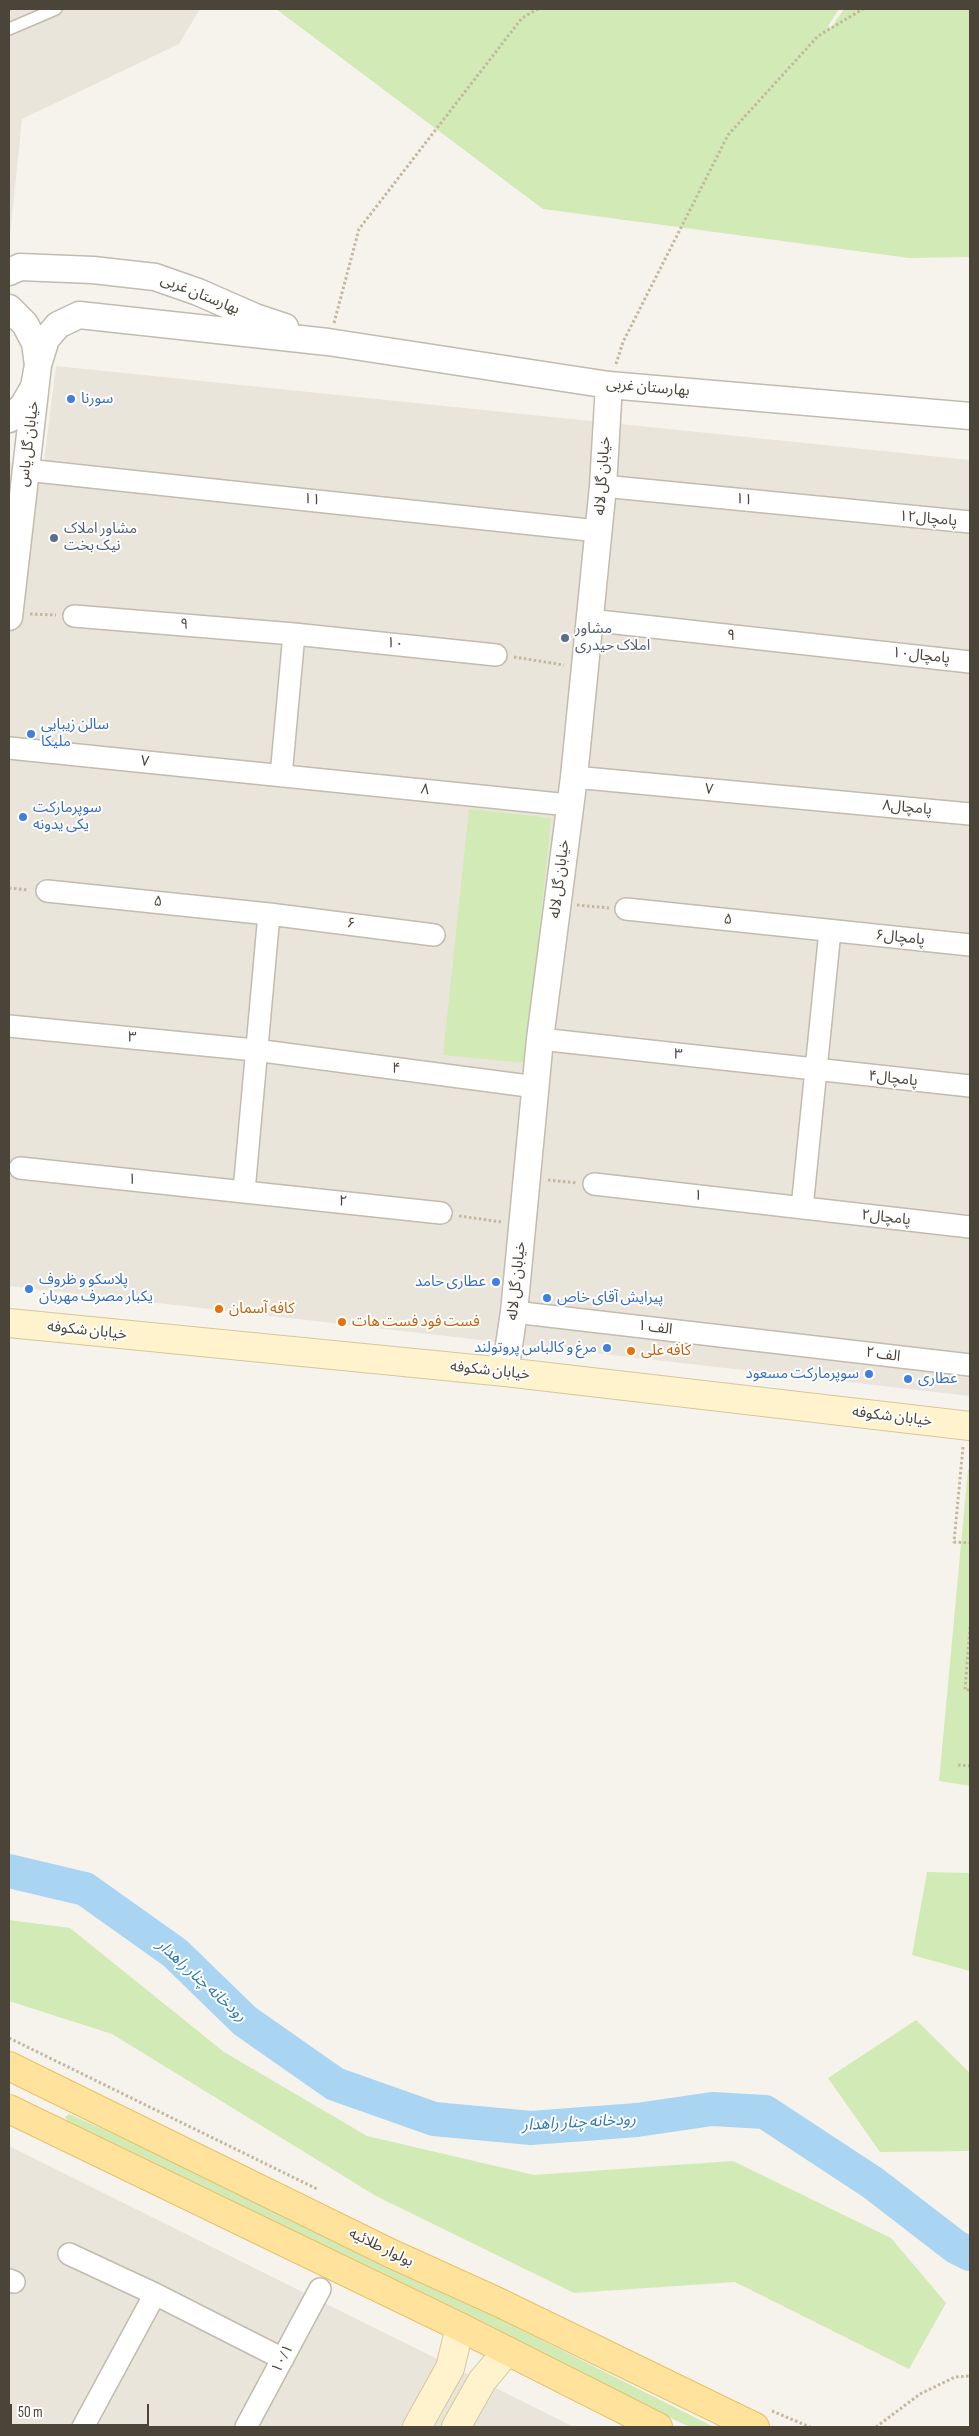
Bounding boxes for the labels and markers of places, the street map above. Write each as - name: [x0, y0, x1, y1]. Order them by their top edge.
- place label: سورنا: [81, 390, 113, 408]
- marker: سورنا: [65, 393, 77, 405]
- place label: مشاور املاک نیک بخت: [64, 520, 137, 555]
- marker: مشاور املاک نیک بخت: [48, 532, 60, 544]
- place label: مشاور املاک حیدری: [575, 620, 650, 655]
- marker: مشاور املاک حیدری: [559, 632, 571, 644]
- place label: سالن زیبایی ملیکا: [41, 716, 109, 751]
- marker: سالن زیبایی ملیکا: [25, 728, 37, 740]
- place label: سوپرمارکت یکی یدونه: [33, 799, 101, 834]
- marker: سوپرمارکت یکی یدونه: [17, 811, 29, 823]
- place label: پلاسکو و ظروف یکبار مصرف مهربان: [39, 1271, 153, 1306]
- place label: عطاری حامد: [415, 1273, 486, 1291]
- marker: عطاری حامد: [490, 1276, 502, 1288]
- marker: پلاسکو و ظروف یکبار مصرف مهربان: [23, 1283, 35, 1295]
- place label: پیرایش آقای خاص: [557, 1289, 663, 1307]
- marker: پیرایش آقای خاص: [541, 1292, 553, 1304]
- place label: کافه آسمان: [229, 1300, 295, 1318]
- marker: کافه آسمان: [213, 1303, 225, 1315]
- place label: فست فود فست هات: [352, 1313, 480, 1331]
- marker: فست فود فست هات: [336, 1316, 348, 1328]
- place label: مرغ و کالباس پروتولند: [474, 1339, 597, 1357]
- marker: مرغ و کالباس پروتولند: [601, 1342, 613, 1354]
- place label: کافه علی: [641, 1342, 691, 1360]
- marker: کافه علی: [625, 1345, 637, 1357]
- place label: سوپرمارکت مسعود: [746, 1365, 859, 1383]
- marker: سوپرمارکت مسعود: [863, 1368, 875, 1380]
- place label: عطاری: [918, 1370, 957, 1388]
- marker: عطاری: [902, 1373, 914, 1385]

